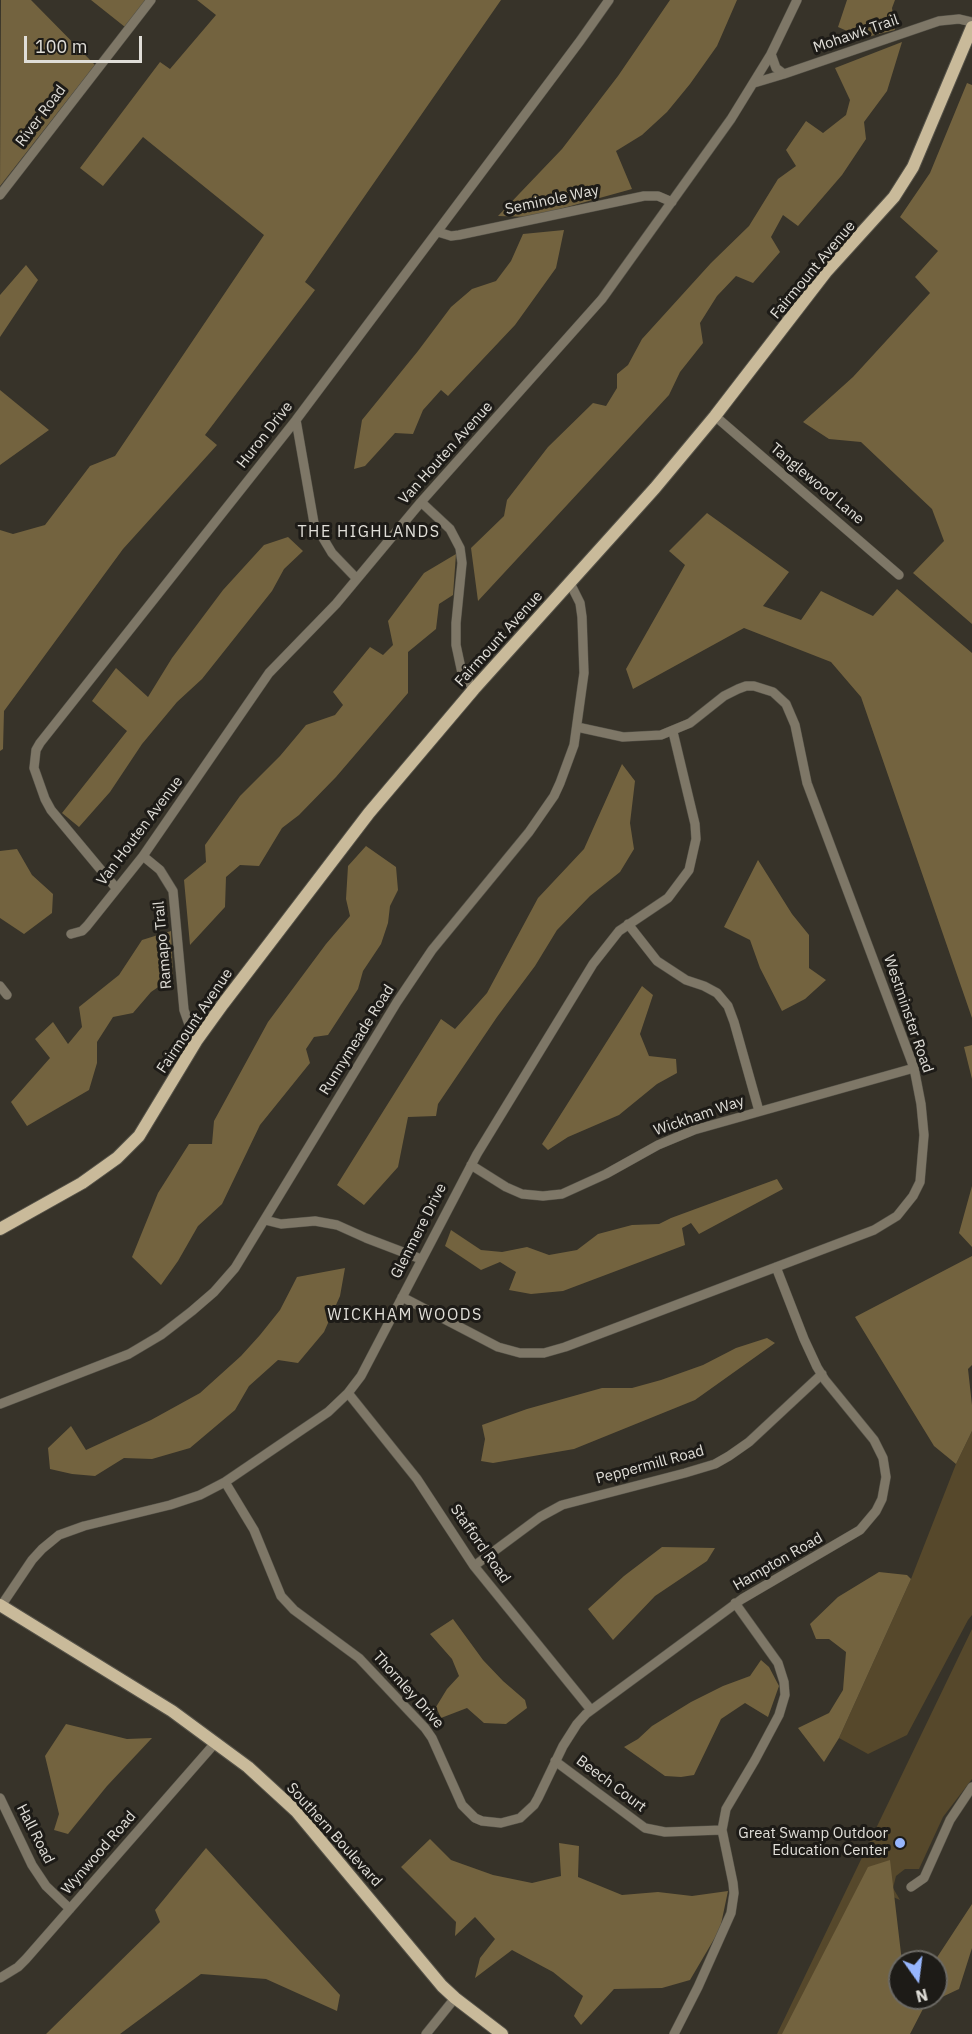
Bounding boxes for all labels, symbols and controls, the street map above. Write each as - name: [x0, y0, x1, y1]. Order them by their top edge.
- street label: Mohawk Trail: [811, 11, 901, 57]
- scale bar: [27, 24, 146, 62]
- text: 100 m: [35, 35, 87, 58]
- street label: River Road: [12, 82, 70, 150]
- street label: Seminole Way: [504, 181, 600, 219]
- street label: Fairmount Avenue: [767, 217, 859, 323]
- street label: Huron Drive: [233, 398, 297, 472]
- street label: Van Houten Avenue: [395, 398, 497, 508]
- street label: Tanglewood Lane: [766, 440, 868, 528]
- district label: THE HIGHLANDS: [297, 522, 441, 542]
- street label: Fairmount Avenue: [451, 587, 547, 691]
- street label: Van Houten Avenue: [93, 773, 187, 889]
- street label: Ramapo Trail: [150, 900, 176, 990]
- street label: Westminster Road: [879, 953, 937, 1075]
- street label: Fairmount Avenue: [153, 965, 237, 1077]
- street label: Runnymeade Road: [316, 981, 398, 1099]
- street label: Wickham Way: [651, 1092, 747, 1140]
- street label: Glenmere Drive: [387, 1180, 451, 1282]
- district label: WICKHAM WOODS: [327, 1305, 483, 1325]
- street label: Peppermill Road: [594, 1442, 706, 1488]
- street label: Stafford Road: [446, 1501, 514, 1587]
- street label: Hampton Road: [730, 1529, 826, 1595]
- street label: Thornley Drive: [369, 1648, 447, 1732]
- street label: Beech Court: [572, 1752, 650, 1816]
- street label: Southern Boulevard: [283, 1779, 385, 1891]
- street label: Hall Road: [12, 1801, 58, 1867]
- street label: Wynwood Road: [58, 1808, 140, 1898]
- place label: Great Swamp Outdoor Education Center: [738, 1825, 888, 1860]
- marker: Great Swamp Outdoor Education Center: [893, 1836, 907, 1850]
- north arrow: [888, 1950, 948, 2010]
- text: N: [914, 1984, 930, 2007]

